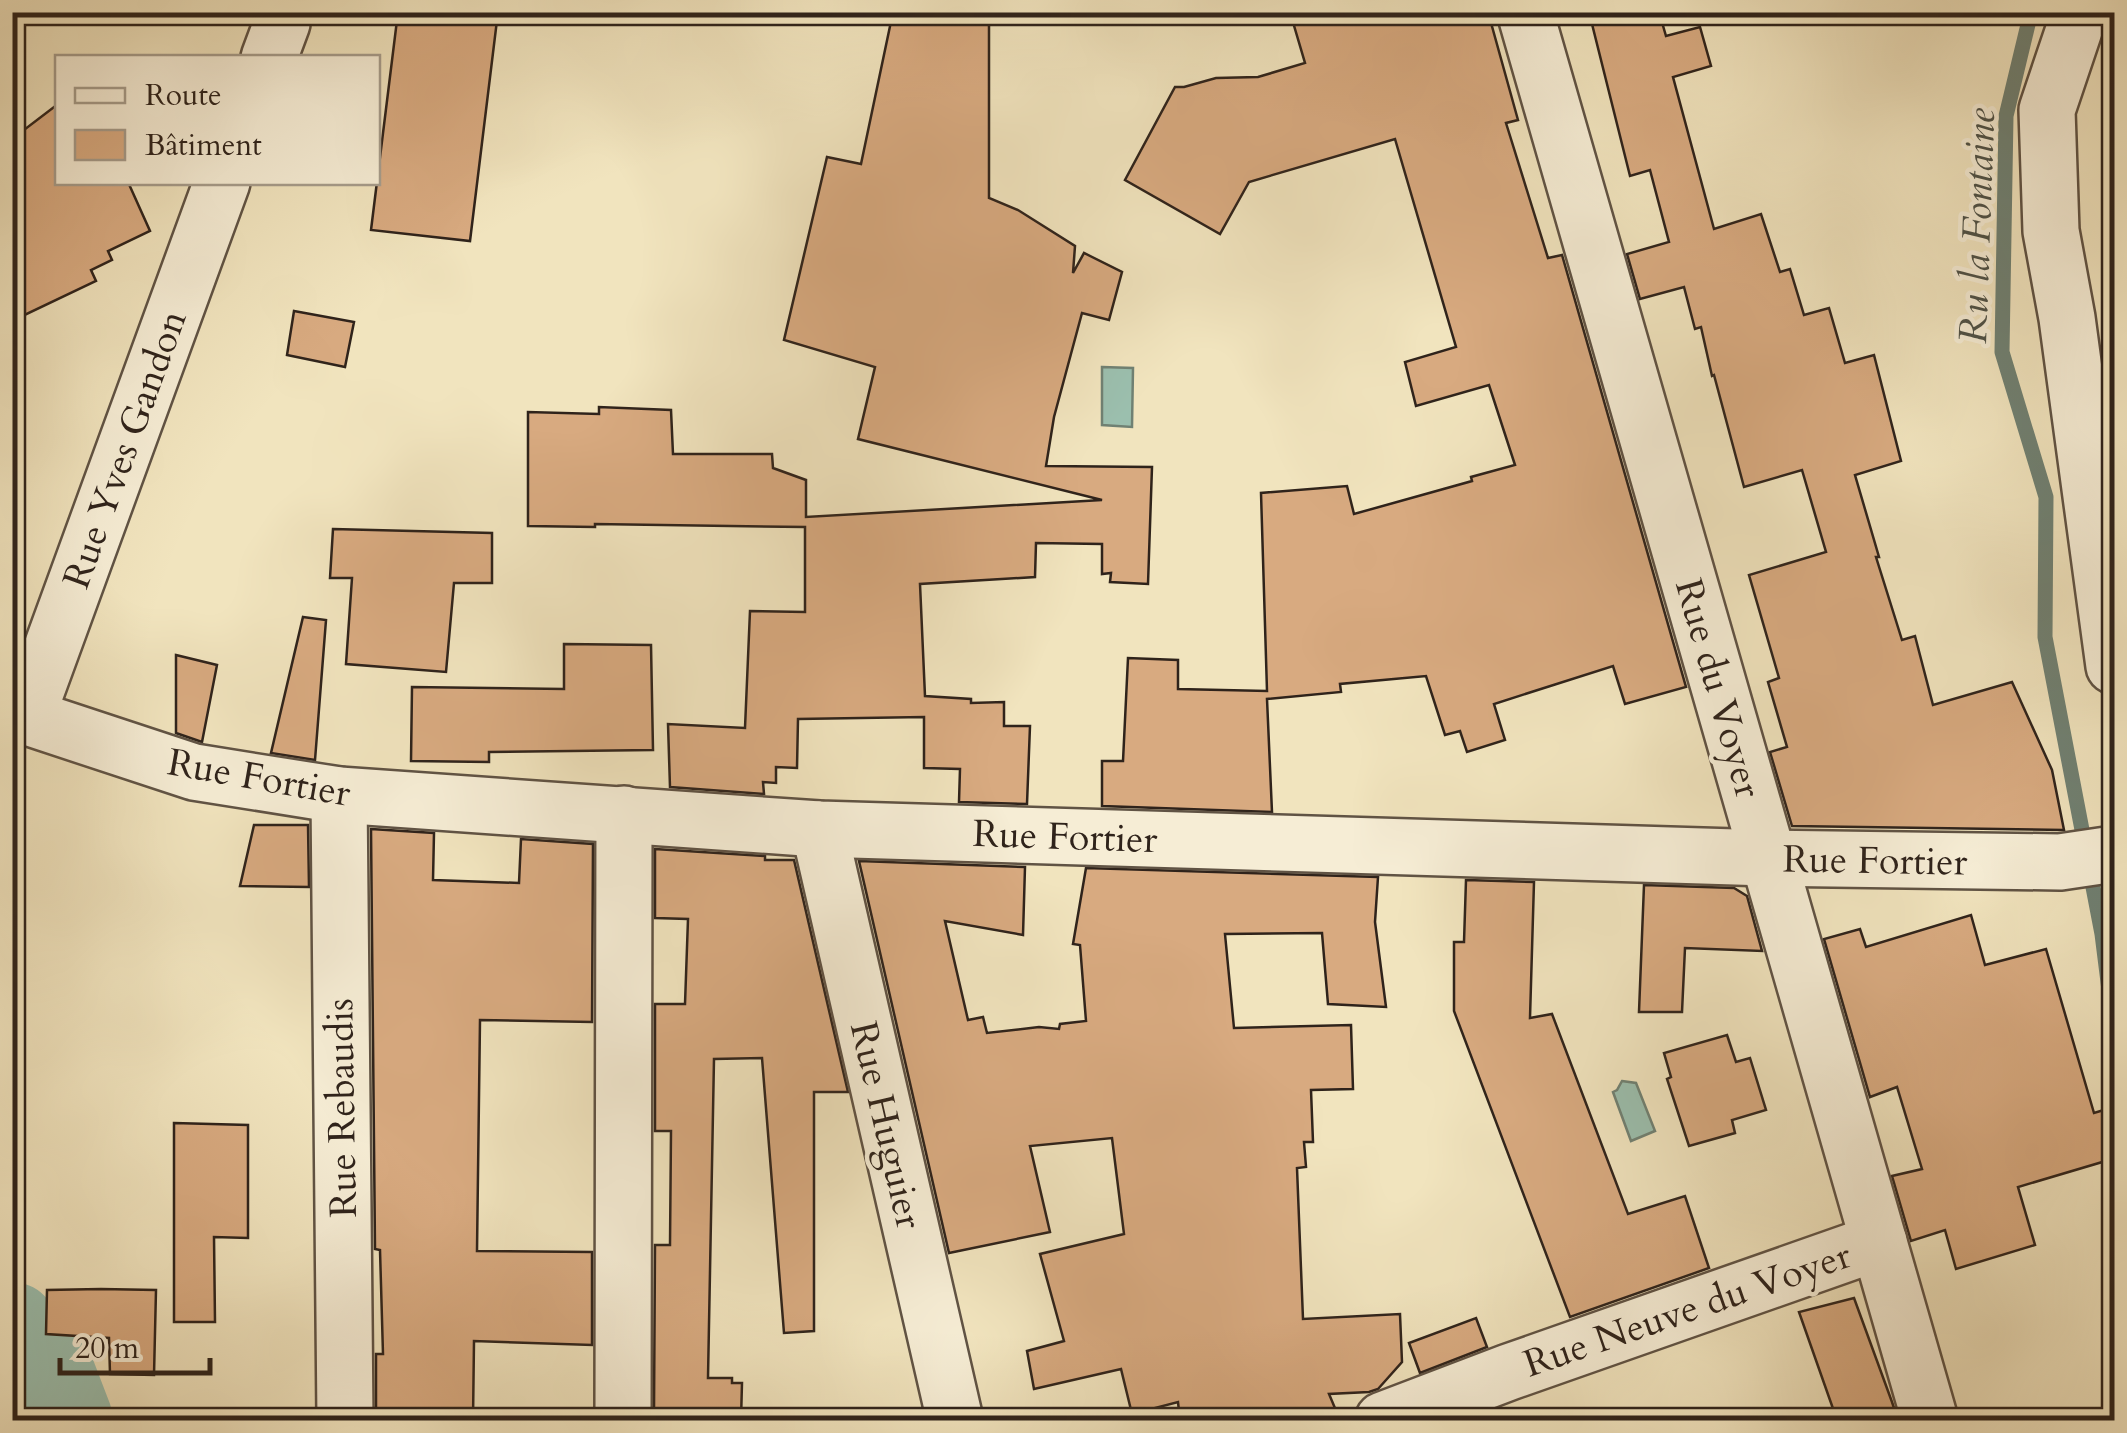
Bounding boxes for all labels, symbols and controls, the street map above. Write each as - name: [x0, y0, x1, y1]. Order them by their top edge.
- legend: [55, 55, 380, 185]
- text: Route: [145, 75, 222, 116]
- water label: Ru la Fontaine: [1946, 107, 2009, 345]
- text: Bâtiment: [145, 125, 262, 166]
- street label: Rue Yves Gandon: [50, 302, 200, 596]
- street label: Rue du Voyer: [1662, 573, 1774, 804]
- street label: Rue Fortier: [163, 736, 354, 820]
- street label: Rue Fortier: [972, 808, 1158, 866]
- street label: Rue Fortier: [1782, 833, 1968, 889]
- street label: Rue Rebaudis: [314, 998, 370, 1218]
- street label: Rue Huguier: [837, 1016, 935, 1234]
- street label: Rue Neuve du Voyer: [1517, 1230, 1858, 1390]
- scale bar: [60, 1313, 210, 1375]
- text: 20 m: [75, 1328, 140, 1369]

